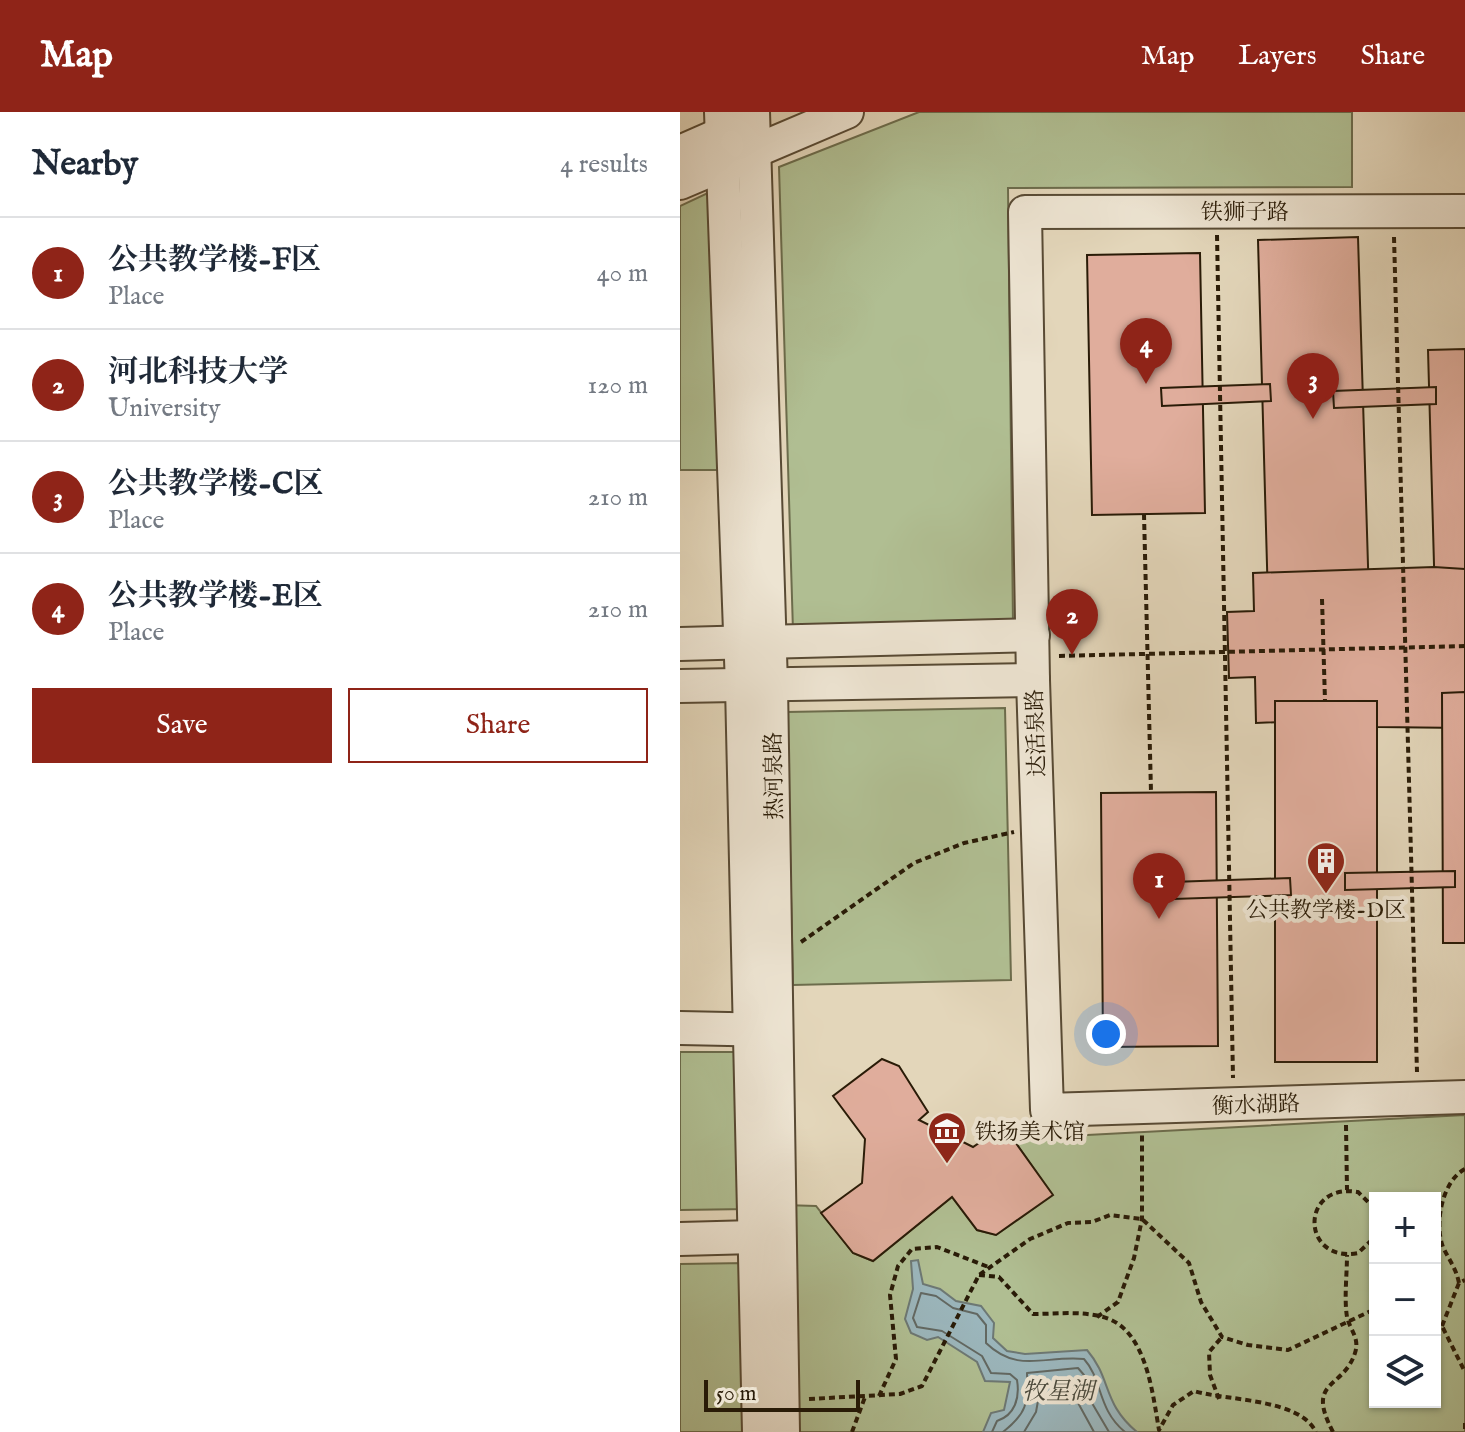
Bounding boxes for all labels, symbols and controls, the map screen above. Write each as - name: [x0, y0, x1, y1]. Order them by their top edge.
- text: Map: [40, 32, 113, 80]
- text: Map: [1141, 39, 1194, 74]
- text: Layers: [1238, 39, 1317, 74]
- text: Share: [1361, 39, 1425, 74]
- text: Nearby: [32, 143, 138, 186]
- text: 4 results: [560, 148, 648, 181]
- street label: 铁狮子路: [1201, 199, 1289, 227]
- text: 公共教学楼-F区: [108, 242, 321, 280]
- text: 1: [53, 257, 63, 290]
- text: 40 m: [597, 257, 648, 290]
- text: Place: [108, 280, 164, 313]
- pin: 4: [1120, 318, 1172, 384]
- pin: 3: [1287, 353, 1339, 419]
- text: 河北科技大学: [108, 354, 288, 392]
- text: 2: [52, 369, 64, 402]
- text: 120 m: [588, 369, 648, 402]
- text: University: [108, 392, 221, 425]
- text: 公共教学楼-C区: [108, 466, 323, 504]
- text: 3: [53, 481, 63, 514]
- text: 210 m: [588, 481, 648, 514]
- text: Place: [108, 504, 164, 537]
- text: 公共教学楼-E区: [108, 578, 323, 616]
- pin: 2: [1046, 589, 1098, 655]
- text: 4: [52, 593, 64, 626]
- text: 210 m: [588, 593, 648, 626]
- text: Place: [108, 616, 164, 649]
- button: Save: [32, 688, 332, 763]
- button: Share: [348, 688, 648, 763]
- street label: 达活泉路: [1021, 688, 1053, 777]
- street label: 热河泉路: [760, 732, 790, 820]
- building icon: 公共教学楼-D区: [1305, 840, 1347, 895]
- pin: 1: [1133, 853, 1185, 919]
- place label: 公共教学楼-D区: [1246, 897, 1406, 925]
- your location: [1086, 1014, 1126, 1054]
- street label: 衡水湖路: [1212, 1090, 1301, 1122]
- museum icon: 铁扬美术馆: [926, 1110, 968, 1165]
- place label: 铁扬美术馆: [975, 1119, 1085, 1147]
- map controls: [1369, 1192, 1441, 1408]
- button: +: [1369, 1192, 1441, 1264]
- button: −: [1369, 1264, 1441, 1336]
- button: layers: [1369, 1336, 1441, 1408]
- scale bar: [704, 1376, 860, 1412]
- water label: 牧星湖: [1022, 1377, 1098, 1408]
- text: 50 m: [716, 1380, 757, 1408]

